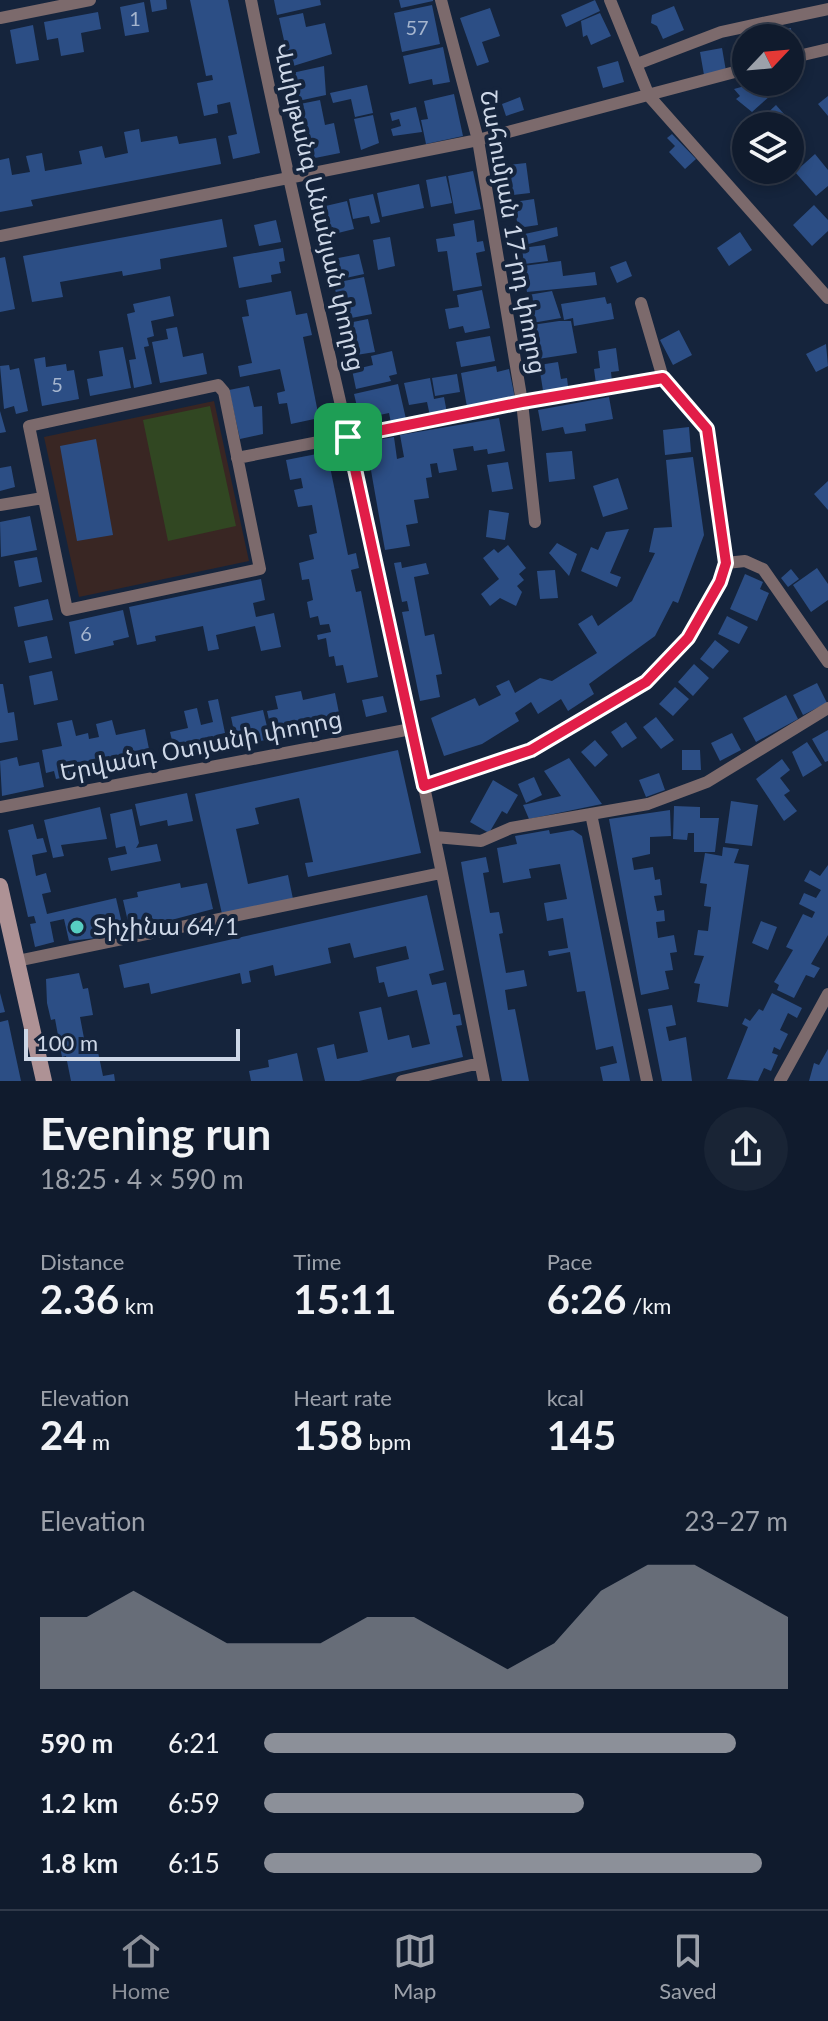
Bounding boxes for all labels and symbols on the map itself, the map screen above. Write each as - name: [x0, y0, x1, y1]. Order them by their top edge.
- house number: 1: [129, 6, 141, 30]
- house number: 57: [405, 15, 429, 39]
- north arrow: [732, 24, 804, 96]
- street label: Վախթանգ Անանյան փողոց: [268, 40, 372, 374]
- street label: Շահումյան 17-րդ փողոց: [474, 87, 554, 376]
- house number: 5: [51, 372, 63, 396]
- pin: [314, 403, 382, 471]
- house number: 6: [80, 621, 92, 645]
- street label: Երվանդ Օտյանի փողոց: [57, 703, 344, 787]
- place label: Տիչինա 64/1: [93, 911, 239, 941]
- marker: Տիչինա 64/1: [68, 918, 86, 936]
- scale bar: [24, 1025, 240, 1061]

